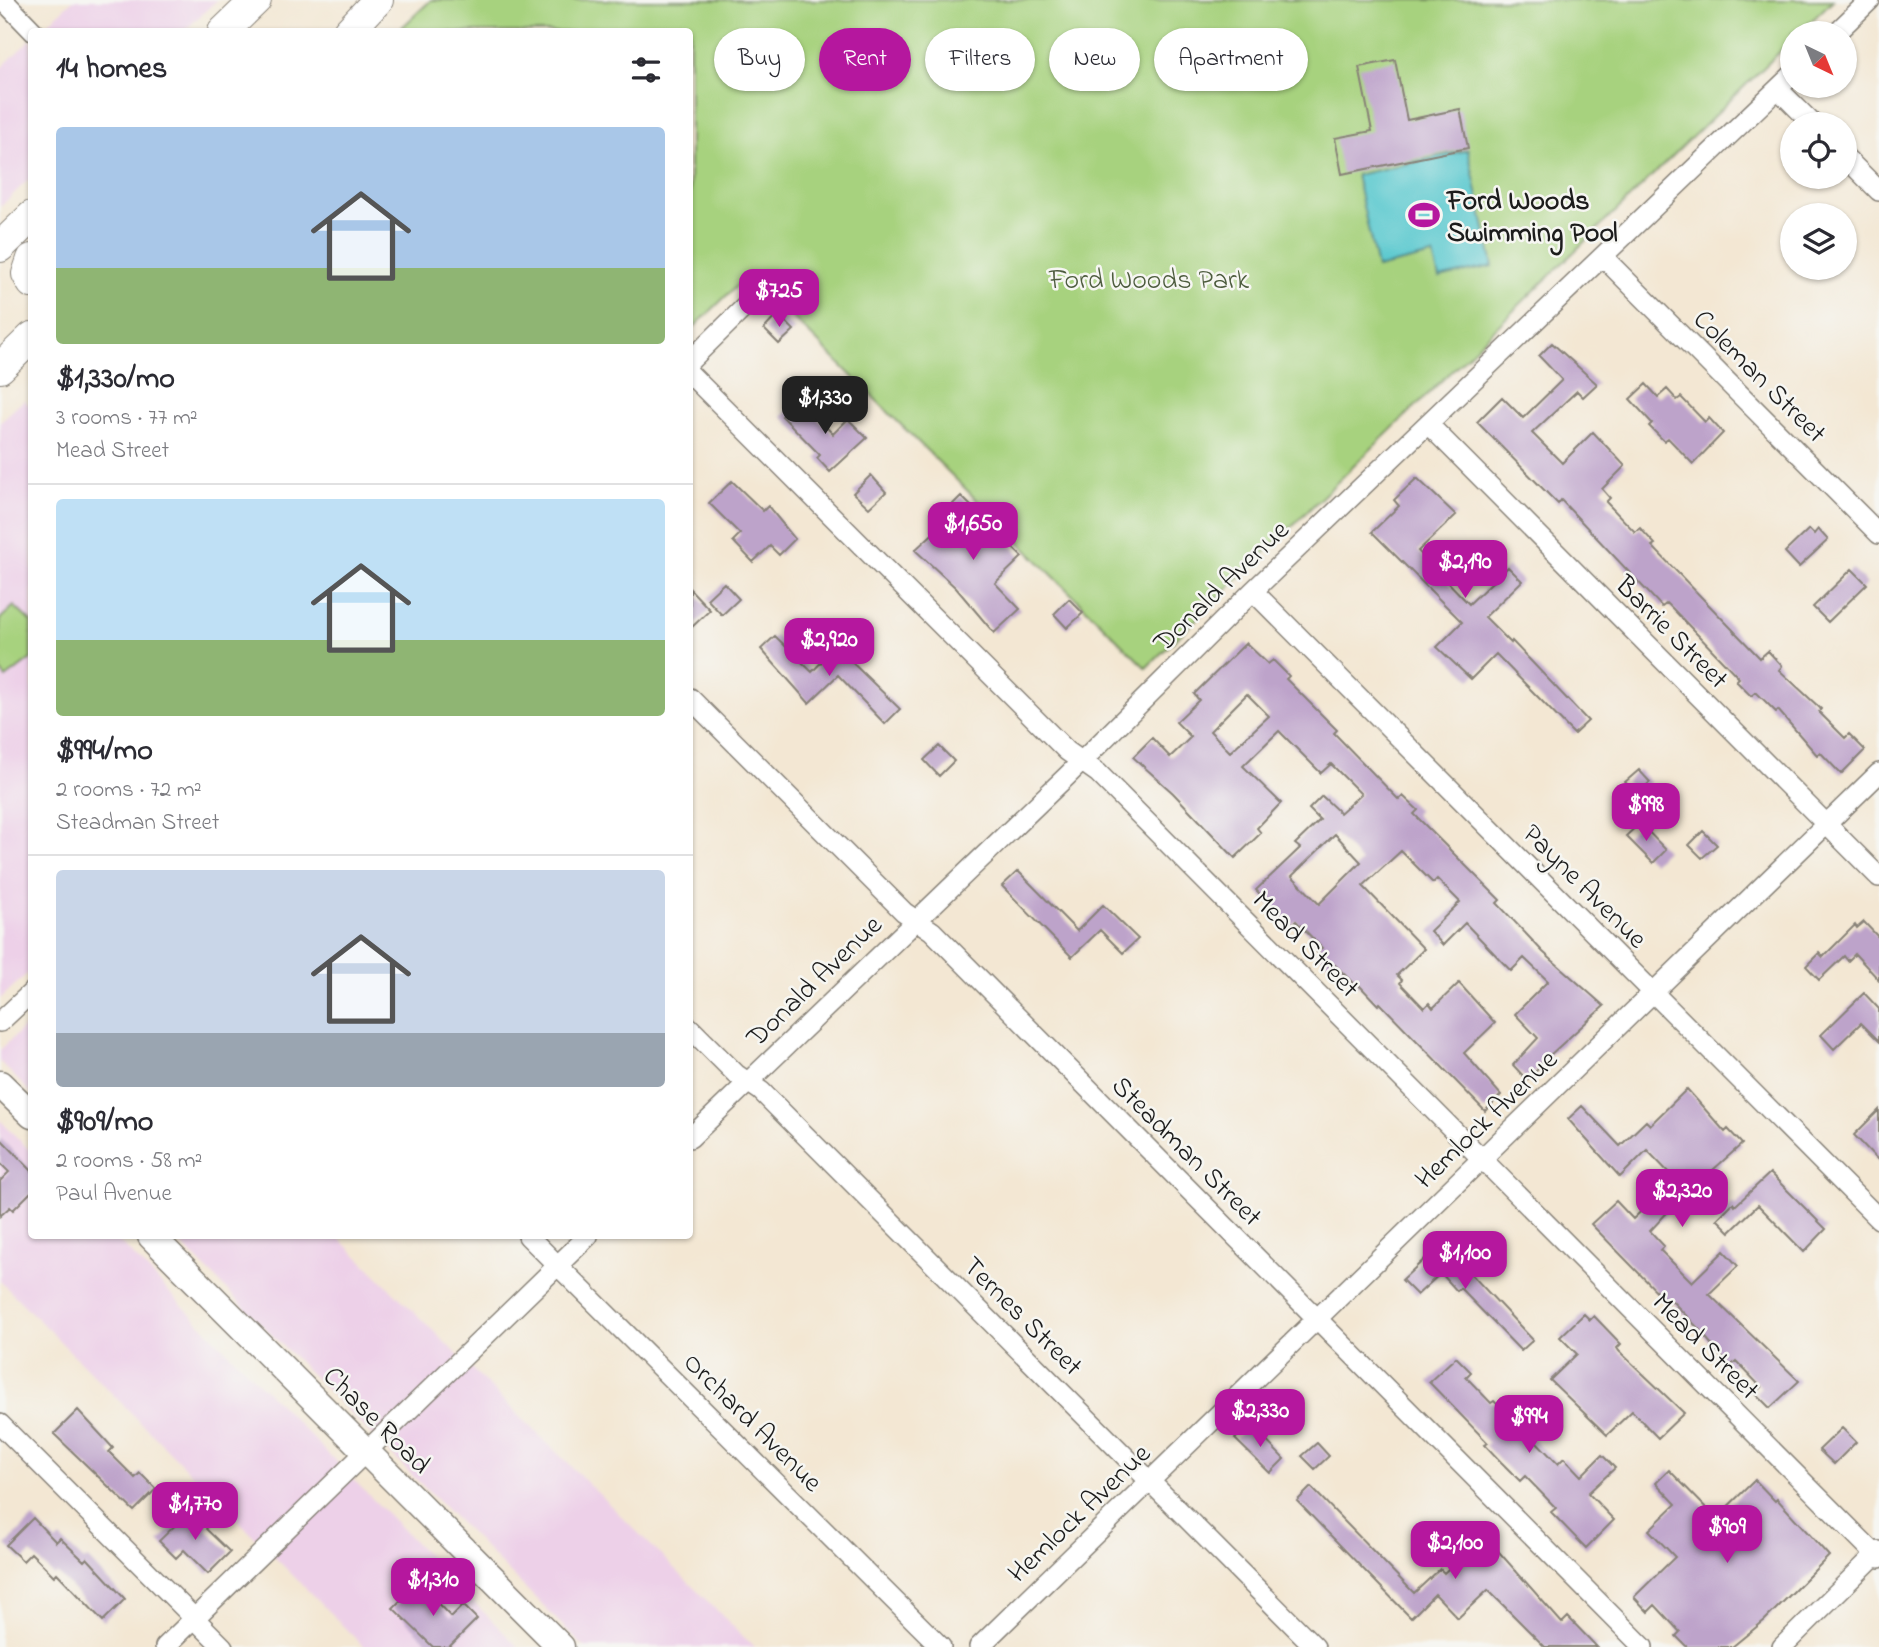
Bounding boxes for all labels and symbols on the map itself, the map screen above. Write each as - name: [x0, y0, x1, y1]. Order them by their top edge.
- north arrow: [1780, 21, 1857, 98]
- place label: Ford Woods Swimming Pool: [1445, 182, 1618, 256]
- sports icon: Ford Woods Swimming Pool: [1407, 198, 1441, 232]
- park label: Ford Woods Park: [1048, 261, 1250, 302]
- pin: $725: [738, 270, 820, 329]
- street label: Coleman Street: [1682, 301, 1835, 454]
- pin: $1,330: [768, 376, 882, 436]
- pin: $1,650: [916, 503, 1030, 562]
- street label: Donald Avenue: [1144, 512, 1300, 664]
- pin: $2,190: [1408, 540, 1522, 600]
- street label: Barrie Street: [1604, 566, 1737, 700]
- pin: $2,920: [772, 618, 886, 678]
- pin: $998: [1605, 784, 1687, 843]
- street label: Payne Avenue: [1512, 816, 1656, 960]
- street label: Mead Street: [1241, 882, 1368, 1009]
- street label: Donald Avenue: [737, 907, 893, 1059]
- street label: Hemlock Avenue: [1407, 1041, 1569, 1200]
- street label: Steadman Street: [1101, 1068, 1270, 1237]
- pin: $2,320: [1625, 1170, 1739, 1229]
- pin: $1,100: [1408, 1232, 1522, 1291]
- street label: Ternes Street: [952, 1248, 1091, 1387]
- street label: Mead Street: [1641, 1284, 1768, 1411]
- street label: Orchard Avenue: [672, 1344, 831, 1503]
- street label: Chase Road: [312, 1358, 439, 1485]
- pin: $2,330: [1203, 1390, 1317, 1449]
- pin: $994: [1488, 1396, 1570, 1455]
- street label: Hemlock Avenue: [1000, 1435, 1162, 1594]
- pin: $1,770: [138, 1482, 252, 1542]
- pin: $909: [1686, 1506, 1768, 1565]
- pin: $2,100: [1398, 1522, 1512, 1581]
- pin: $1,310: [376, 1558, 490, 1618]

